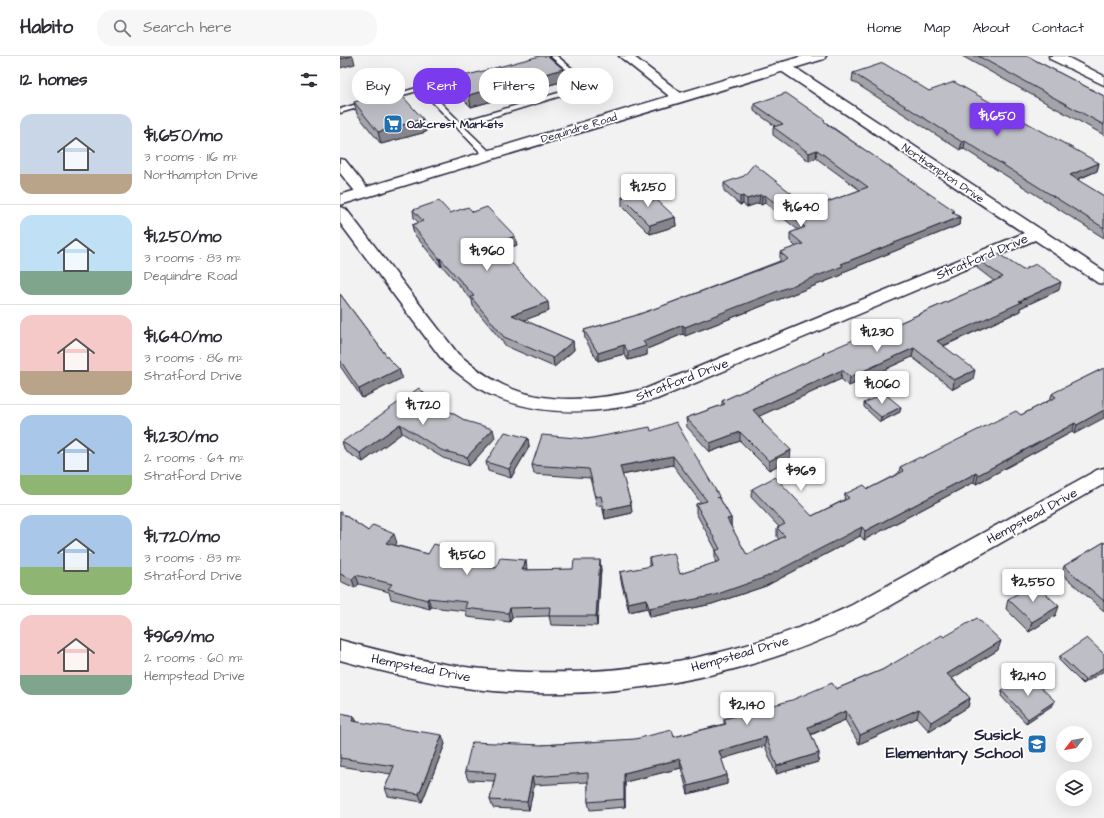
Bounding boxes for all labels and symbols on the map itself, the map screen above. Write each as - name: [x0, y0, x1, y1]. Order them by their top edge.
- pin: $1,650: [964, 103, 1030, 137]
- street label: Dequindre Road: [539, 109, 619, 147]
- supermarket icon: Oakcrest Markets: [382, 113, 404, 135]
- place label: Oakcrest Markets: [407, 117, 504, 132]
- street label: Northampton Drive: [899, 140, 987, 206]
- pin: $1,250: [615, 174, 681, 208]
- pin: $1,640: [768, 194, 834, 228]
- street label: Stratford Drive: [933, 230, 1031, 284]
- pin: $1,960: [454, 238, 520, 272]
- pin: $1,230: [844, 319, 910, 353]
- street label: Stratford Drive: [633, 354, 731, 406]
- pin: $1,060: [849, 371, 915, 405]
- pin: $1,720: [390, 392, 456, 426]
- pin: $969: [777, 458, 825, 492]
- street label: Hempstead Drive: [984, 484, 1080, 548]
- pin: $1,560: [434, 542, 500, 576]
- pin: $2,550: [1000, 569, 1066, 603]
- street label: Hempstead Drive: [689, 631, 791, 677]
- street label: Hempstead Drive: [370, 650, 472, 686]
- pin: $2,140: [995, 663, 1061, 697]
- pin: $2,140: [714, 692, 780, 726]
- place label: Susick Elementary School: [886, 724, 1023, 765]
- north arrow: [1056, 726, 1092, 762]
- school or university icon: Susick Elementary School: [1026, 733, 1048, 755]

